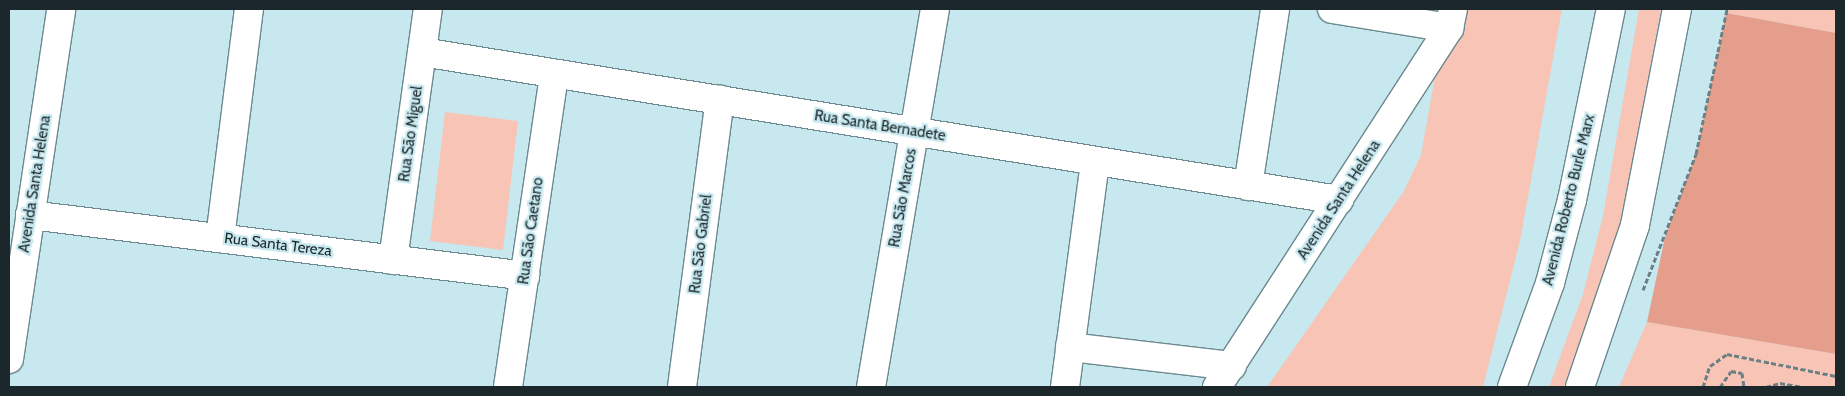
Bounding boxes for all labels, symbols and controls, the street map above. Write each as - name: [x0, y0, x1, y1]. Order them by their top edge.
- street label: Rua São Miguel: [395, 85, 427, 183]
- street label: Rua Santa Bernadete: [813, 107, 947, 145]
- street label: Avenida Roberto Burle Marx: [1539, 113, 1599, 287]
- street label: Avenida Santa Helena: [15, 114, 55, 254]
- street label: Avenida Santa Helena: [1294, 137, 1384, 263]
- street label: Rua São Marcos: [885, 147, 921, 249]
- street label: Rua São Caetano: [515, 176, 547, 286]
- street label: Rua São Gabriel: [686, 193, 716, 295]
- street label: Rua Santa Tereza: [223, 229, 333, 261]

